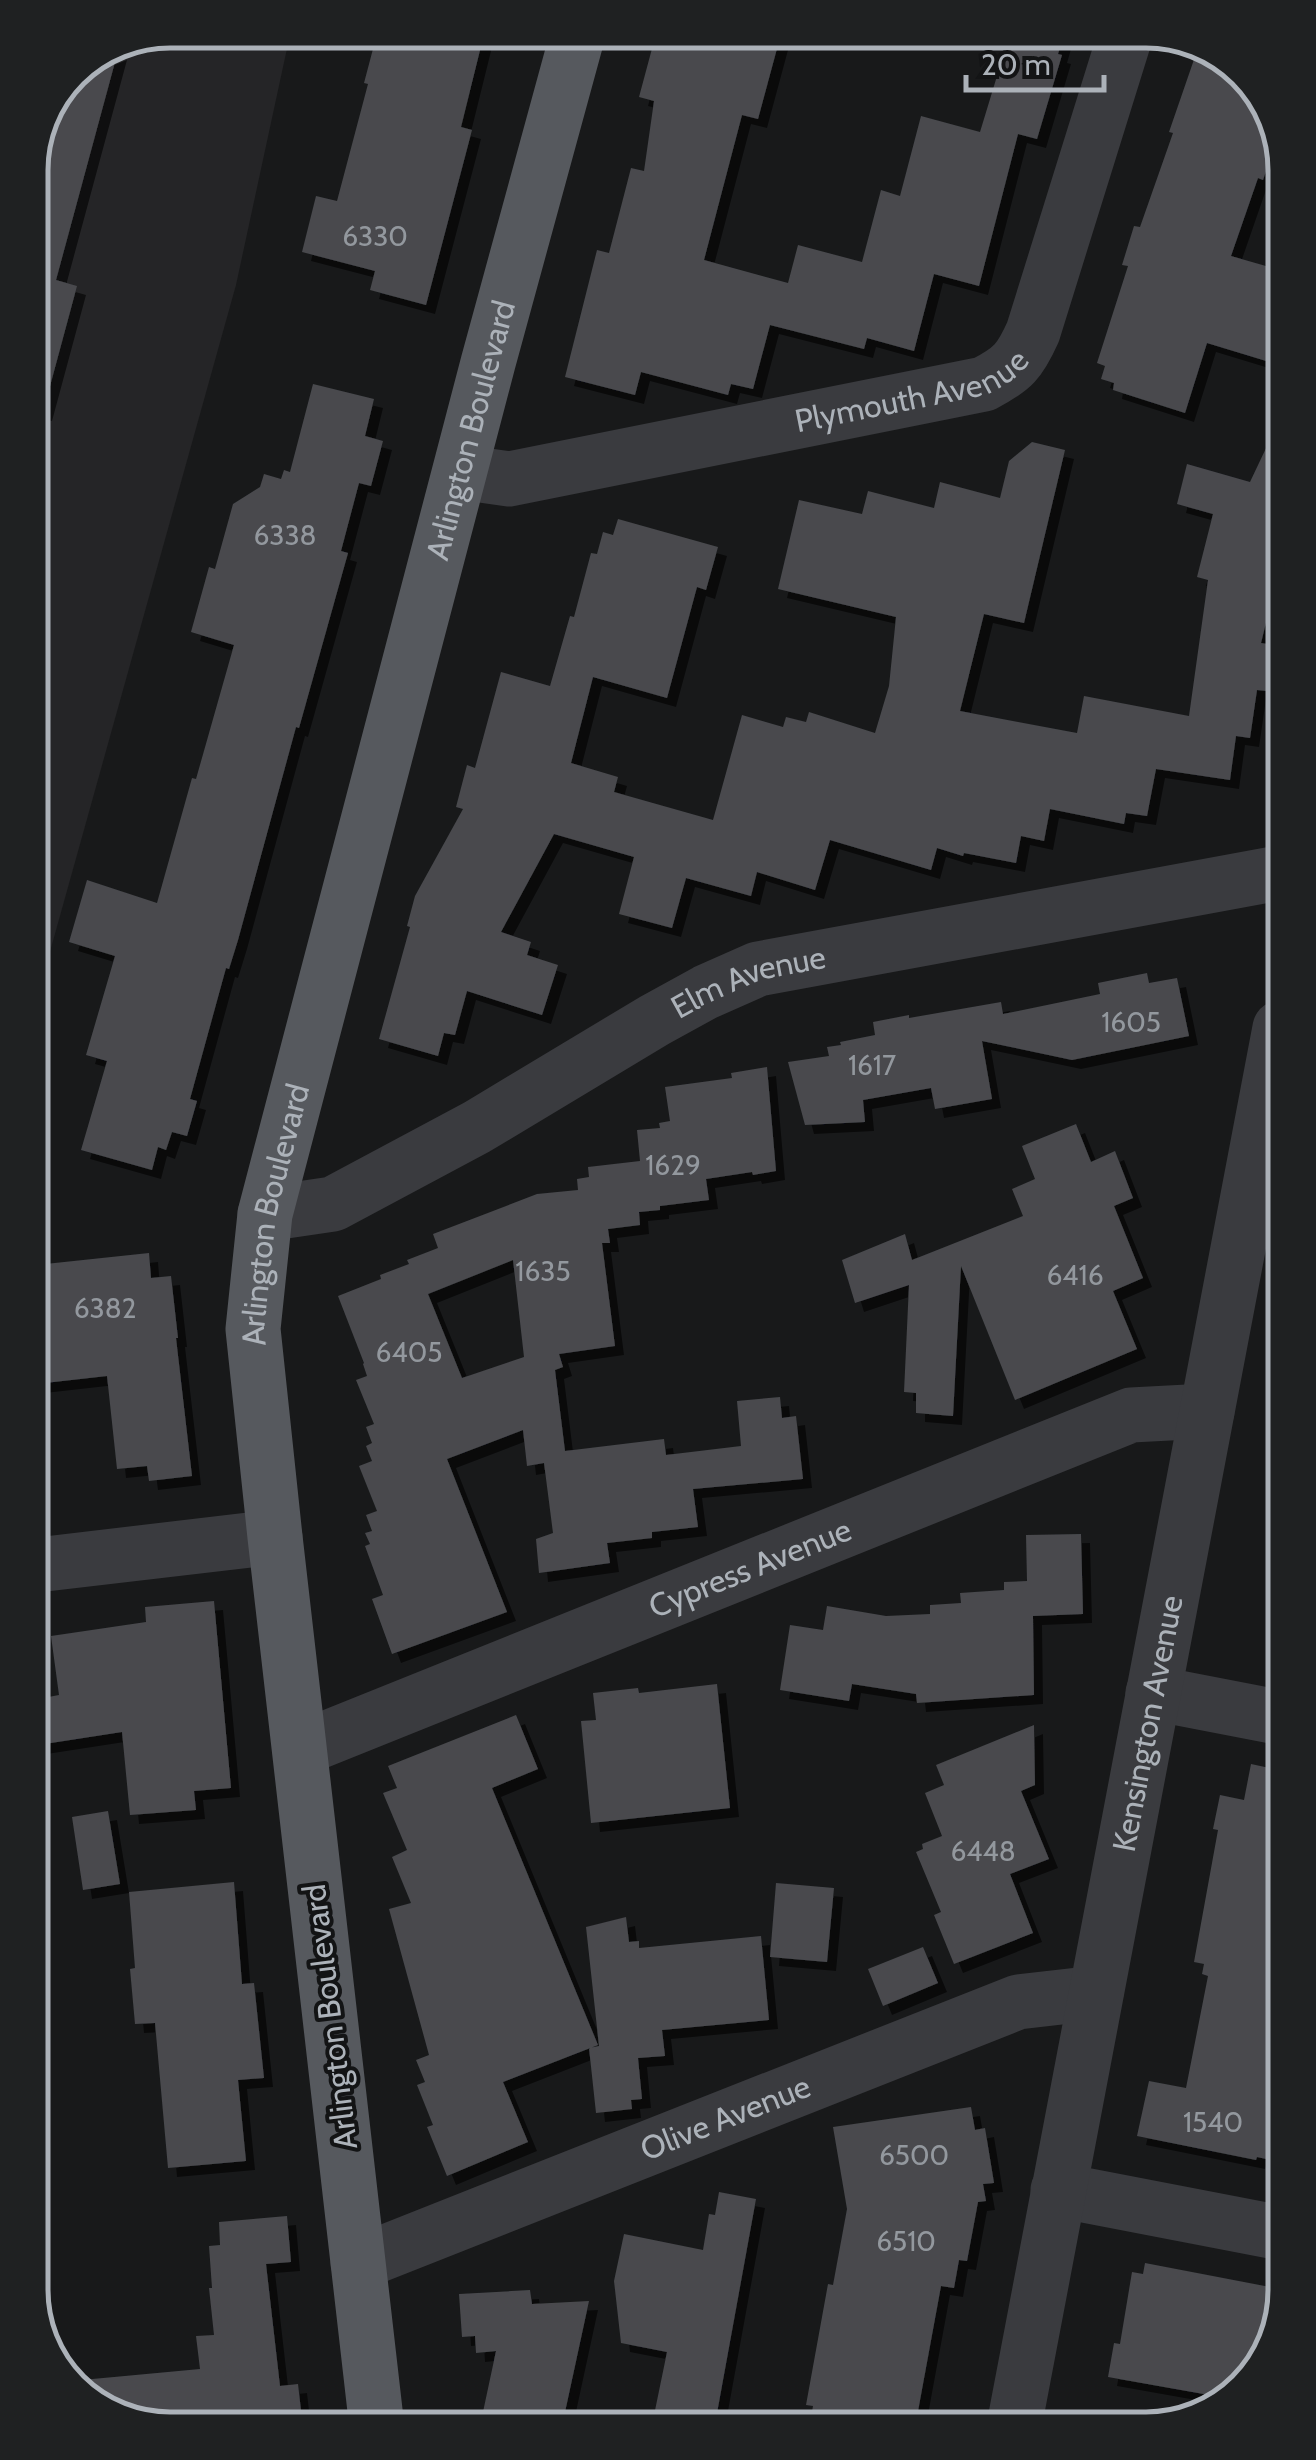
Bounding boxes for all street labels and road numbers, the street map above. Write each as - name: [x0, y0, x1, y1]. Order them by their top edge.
- street label: Arlington Boulevard: [417, 296, 523, 564]
- street label: Plymouth Avenue: [791, 342, 1037, 440]
- street label: Elm Avenue: [664, 937, 829, 1026]
- street label: Arlington Boulevard: [233, 1079, 317, 1348]
- street label: Cypress Avenue: [643, 1510, 857, 1626]
- street label: Kensington Avenue: [1104, 1592, 1191, 1855]
- street label: Arlington Boulevard: [294, 1882, 365, 2152]
- street label: Olive Avenue: [635, 2066, 816, 2168]

